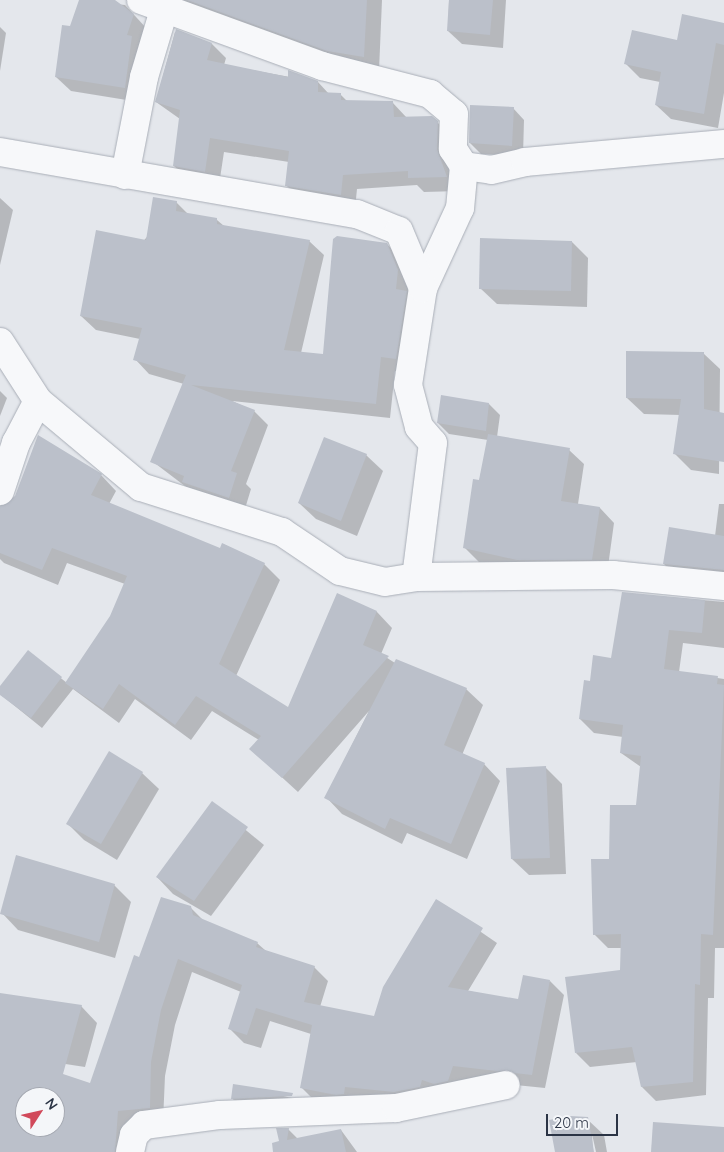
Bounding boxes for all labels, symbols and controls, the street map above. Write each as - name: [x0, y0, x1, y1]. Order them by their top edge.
- north arrow: [15, 1087, 65, 1137]
- text: N: [41, 1095, 62, 1113]
- scale bar: [549, 1104, 622, 1136]
- text: 20 m: [554, 1113, 589, 1132]

